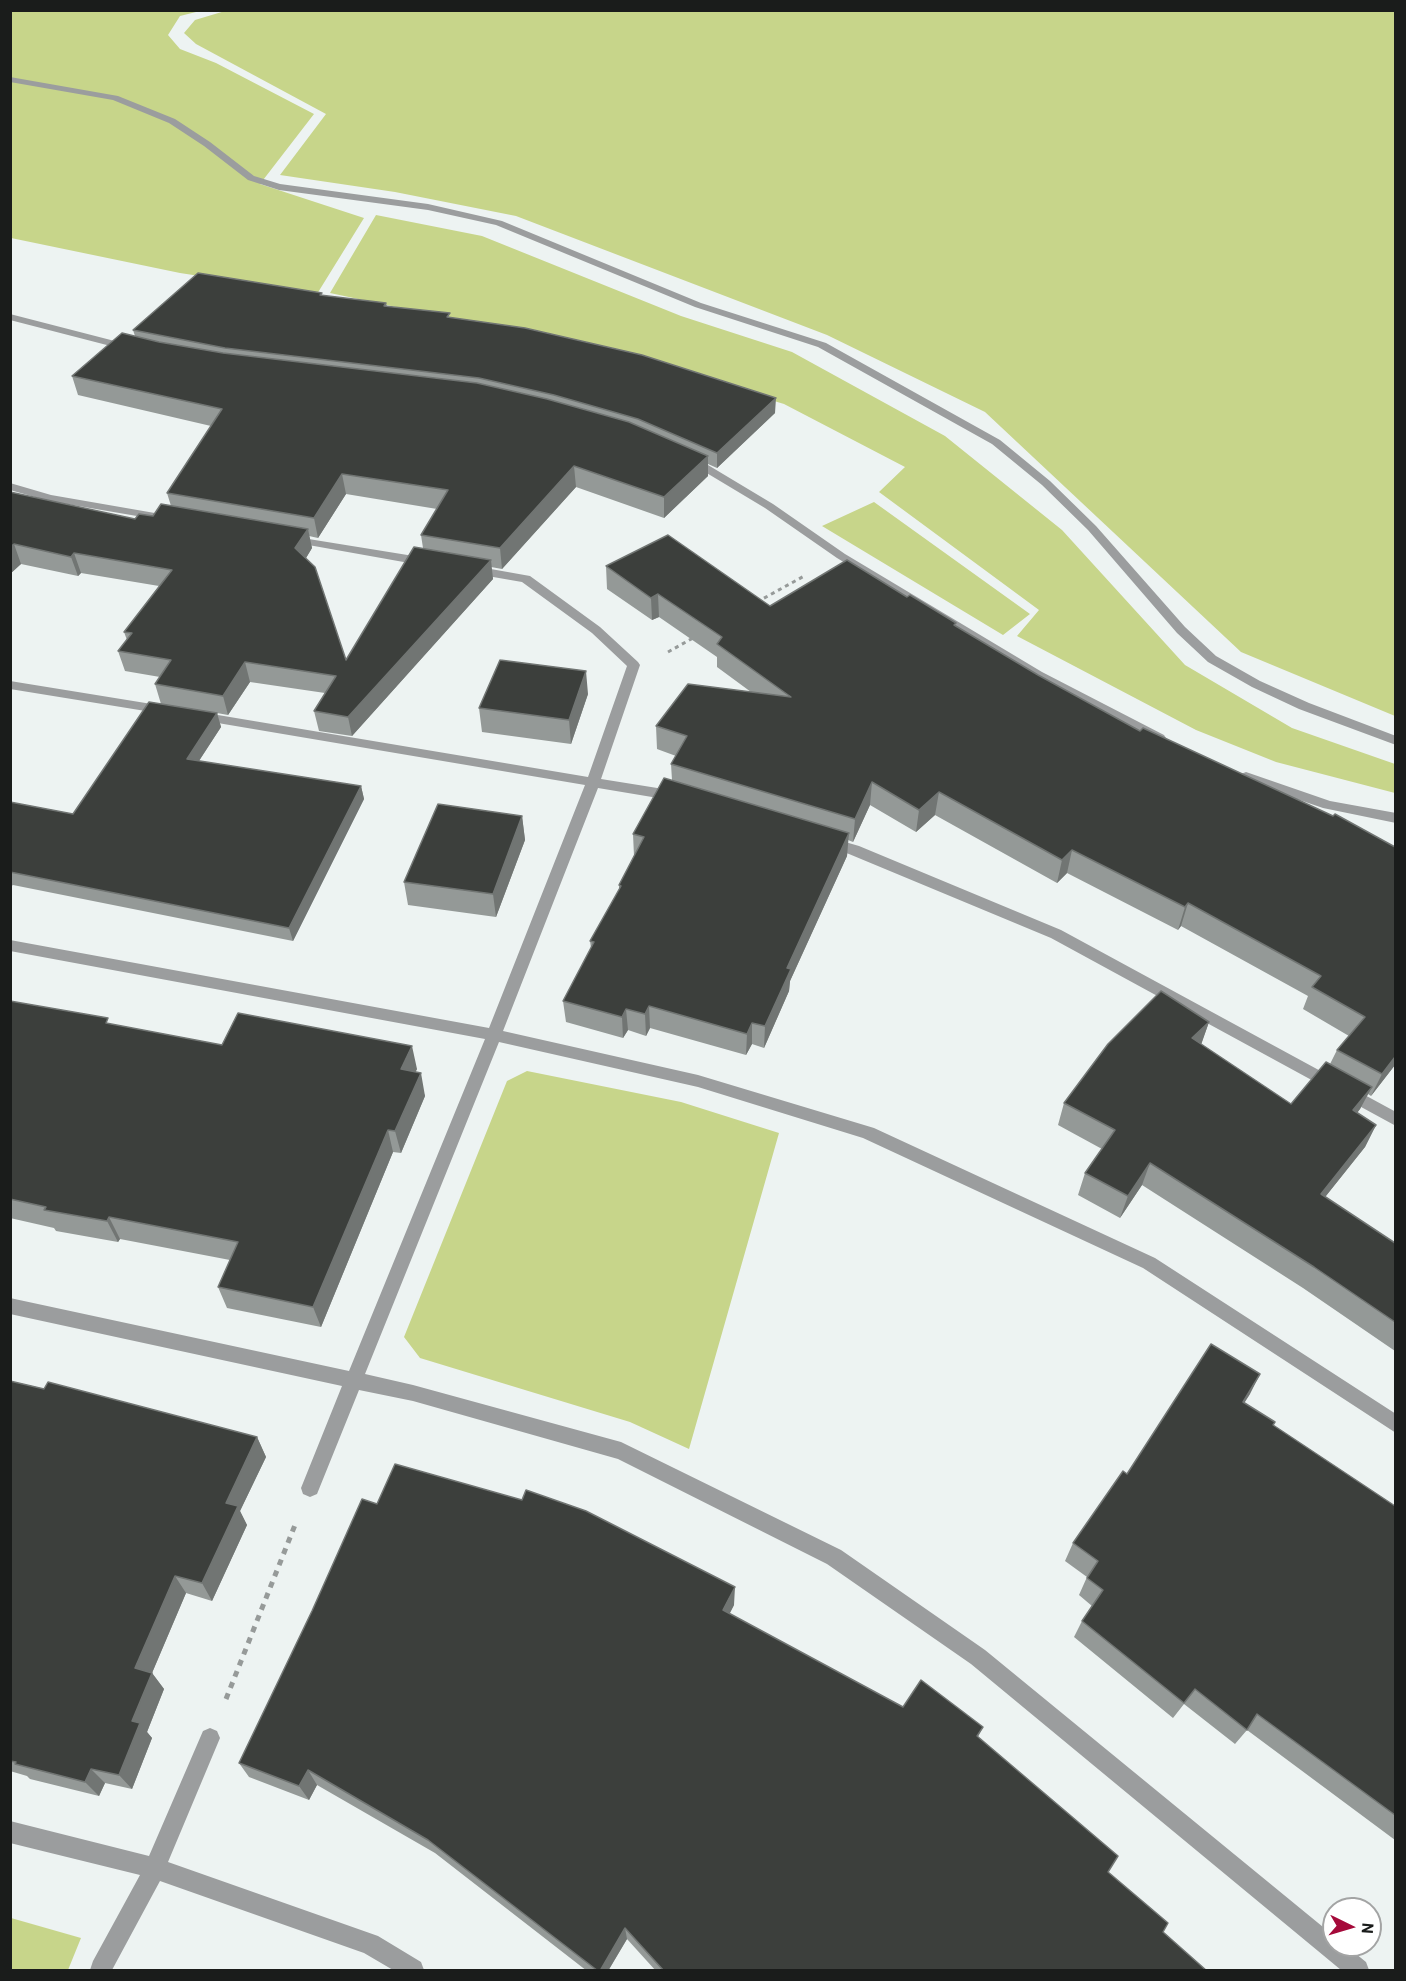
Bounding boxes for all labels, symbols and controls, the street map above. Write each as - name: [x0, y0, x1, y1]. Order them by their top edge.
- north arrow: [1322, 1897, 1382, 1957]
- text: N: [1359, 1922, 1378, 1935]

